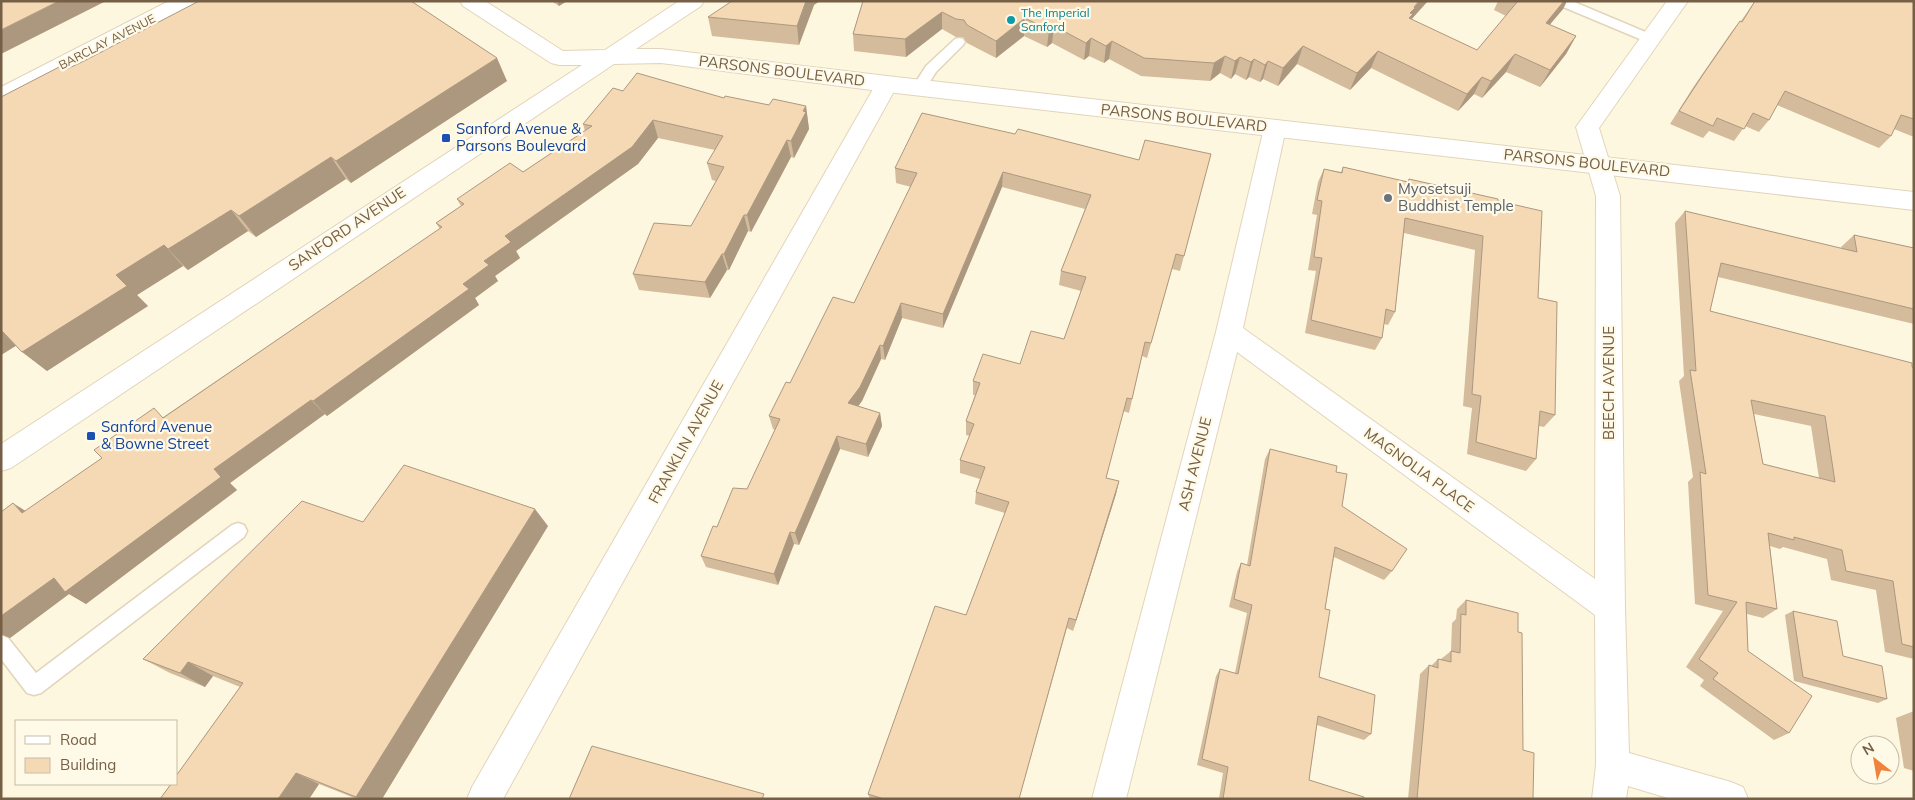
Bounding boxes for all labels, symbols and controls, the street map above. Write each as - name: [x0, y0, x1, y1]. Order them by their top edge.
- place label: The Imperial Sanford: [1021, 5, 1090, 34]
- street label: BARCLAY AVENUE: [56, 11, 158, 72]
- marker: The Imperial Sanford: [1005, 14, 1017, 26]
- street label: PARSONS BOULEVARD: [698, 51, 866, 90]
- street label: PARSONS BOULEVARD: [1100, 99, 1268, 136]
- place label: Sanford Avenue & Parsons Boulevard: [456, 119, 586, 155]
- marker: Sanford Avenue & Parsons Boulevard: [440, 132, 452, 144]
- street label: PARSONS BOULEVARD: [1503, 144, 1671, 181]
- place label: Myosetsuji Buddhist Temple: [1398, 179, 1514, 215]
- street label: SANFORD AVENUE: [285, 182, 409, 275]
- marker: Myosetsuji Buddhist Temple: [1382, 192, 1394, 204]
- street label: BEECH AVENUE: [1599, 326, 1618, 440]
- street label: FRANKLIN AVENUE: [644, 377, 727, 507]
- street label: ASH AVENUE: [1174, 415, 1215, 513]
- place label: Sanford Avenue & Bowne Street: [101, 417, 212, 453]
- street label: MAGNOLIA PLACE: [1360, 423, 1478, 516]
- marker: Sanford Avenue & Bowne Street: [85, 430, 97, 442]
- legend: [15, 720, 178, 785]
- text: Road: [60, 730, 97, 749]
- north arrow: [1850, 735, 1900, 785]
- text: N: [1859, 738, 1877, 759]
- text: Building: [60, 755, 116, 774]

